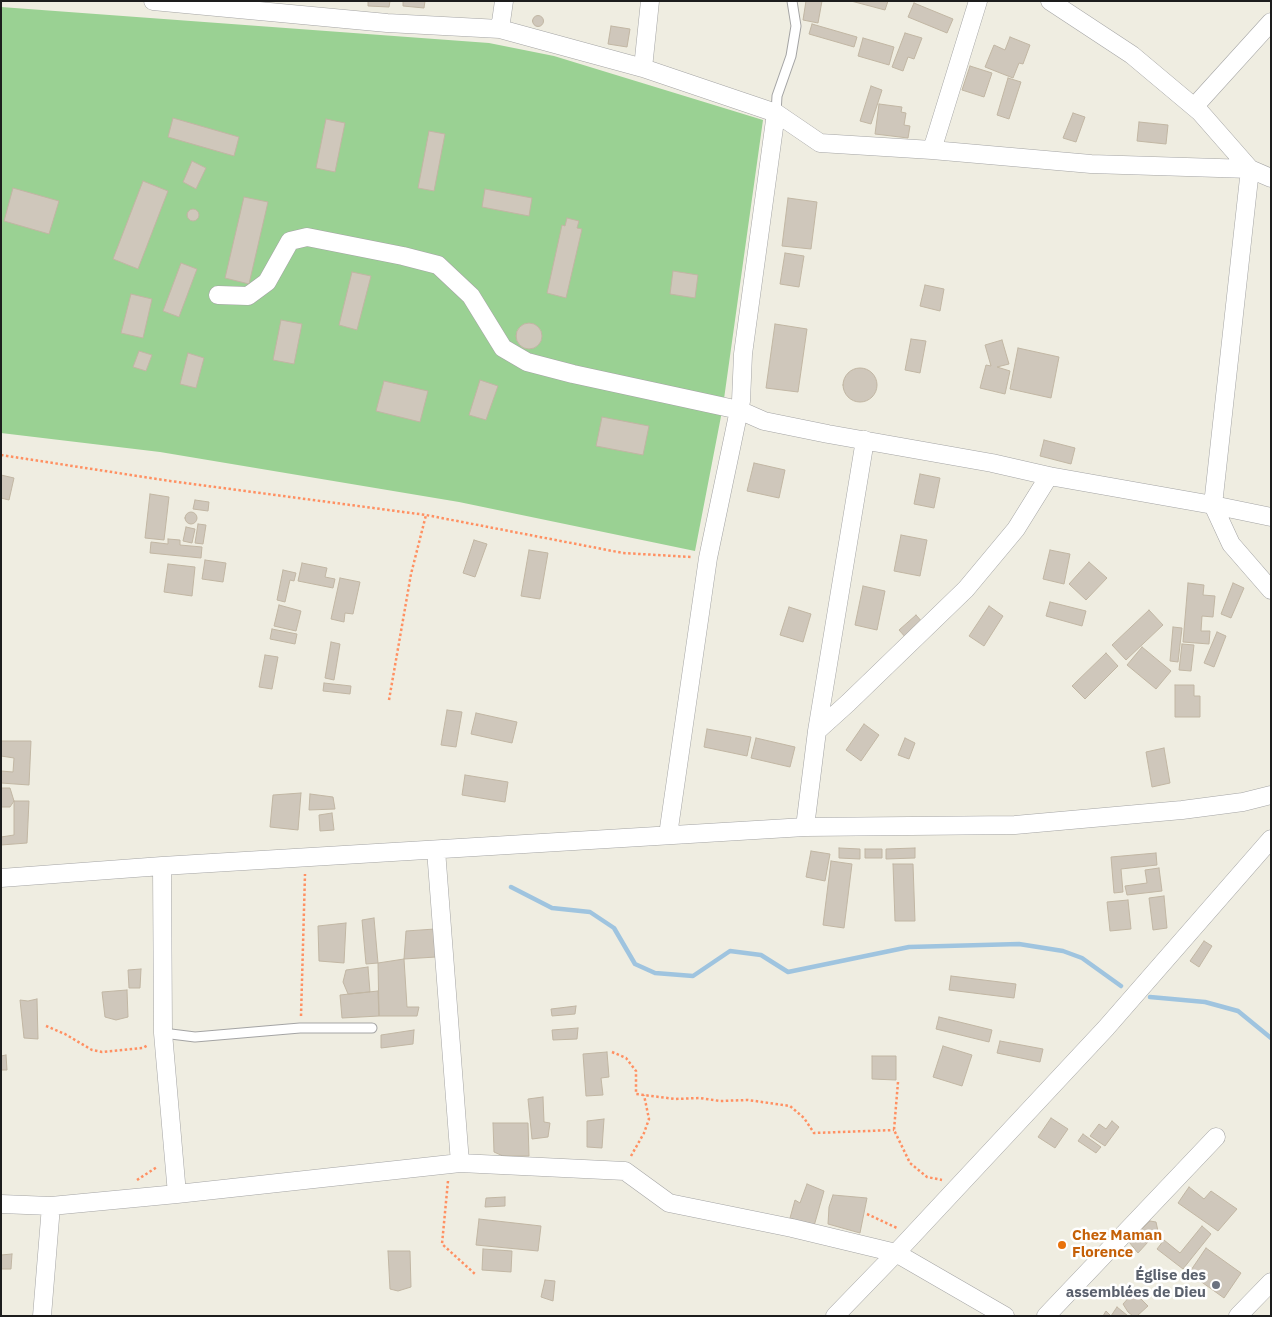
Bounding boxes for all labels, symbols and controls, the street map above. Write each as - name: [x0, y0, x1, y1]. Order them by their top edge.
- place label: Chez Maman Florence: [1072, 1227, 1162, 1262]
- marker: Chez Maman Florence: [1056, 1239, 1068, 1251]
- place label: Église des assemblées de Dieu: [1066, 1267, 1206, 1302]
- marker: Église des assemblées de Dieu: [1210, 1279, 1222, 1291]

